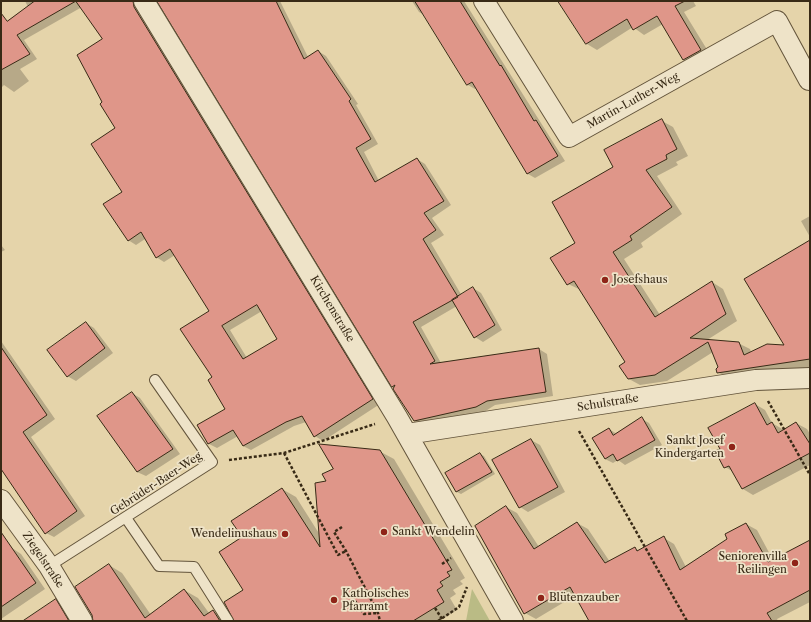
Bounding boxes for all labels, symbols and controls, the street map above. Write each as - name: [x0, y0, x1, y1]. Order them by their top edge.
- street label: Martin-Luther-Weg: [585, 70, 681, 132]
- street label: Kirchenstraße: [307, 273, 357, 345]
- place label: Josefshaus: [613, 273, 667, 287]
- marker: Josefshaus: [600, 275, 610, 285]
- street label: Schulstraße: [576, 392, 640, 414]
- place label: Sankt Josef Kindergarten: [655, 434, 724, 460]
- marker: Sankt Josef Kindergarten: [727, 442, 737, 452]
- street label: Gebrüder-Baer-Weg: [108, 450, 204, 518]
- place label: Sankt Wendelin: [392, 525, 475, 539]
- place label: Wendelinushaus: [191, 527, 277, 541]
- marker: Sankt Wendelin: [379, 527, 389, 537]
- street label: Ziegelstraße: [19, 529, 67, 591]
- marker: Wendelinushaus: [280, 529, 290, 539]
- place label: Seniorenvilla Reilingen: [718, 550, 787, 576]
- marker: Seniorenvilla Reilingen: [790, 558, 800, 568]
- place label: Katholisches Pfarramt: [342, 587, 409, 613]
- place label: Blütenzauber: [549, 591, 619, 605]
- marker: Blütenzauber: [536, 593, 546, 603]
- marker: Katholisches Pfarramt: [329, 595, 339, 605]

